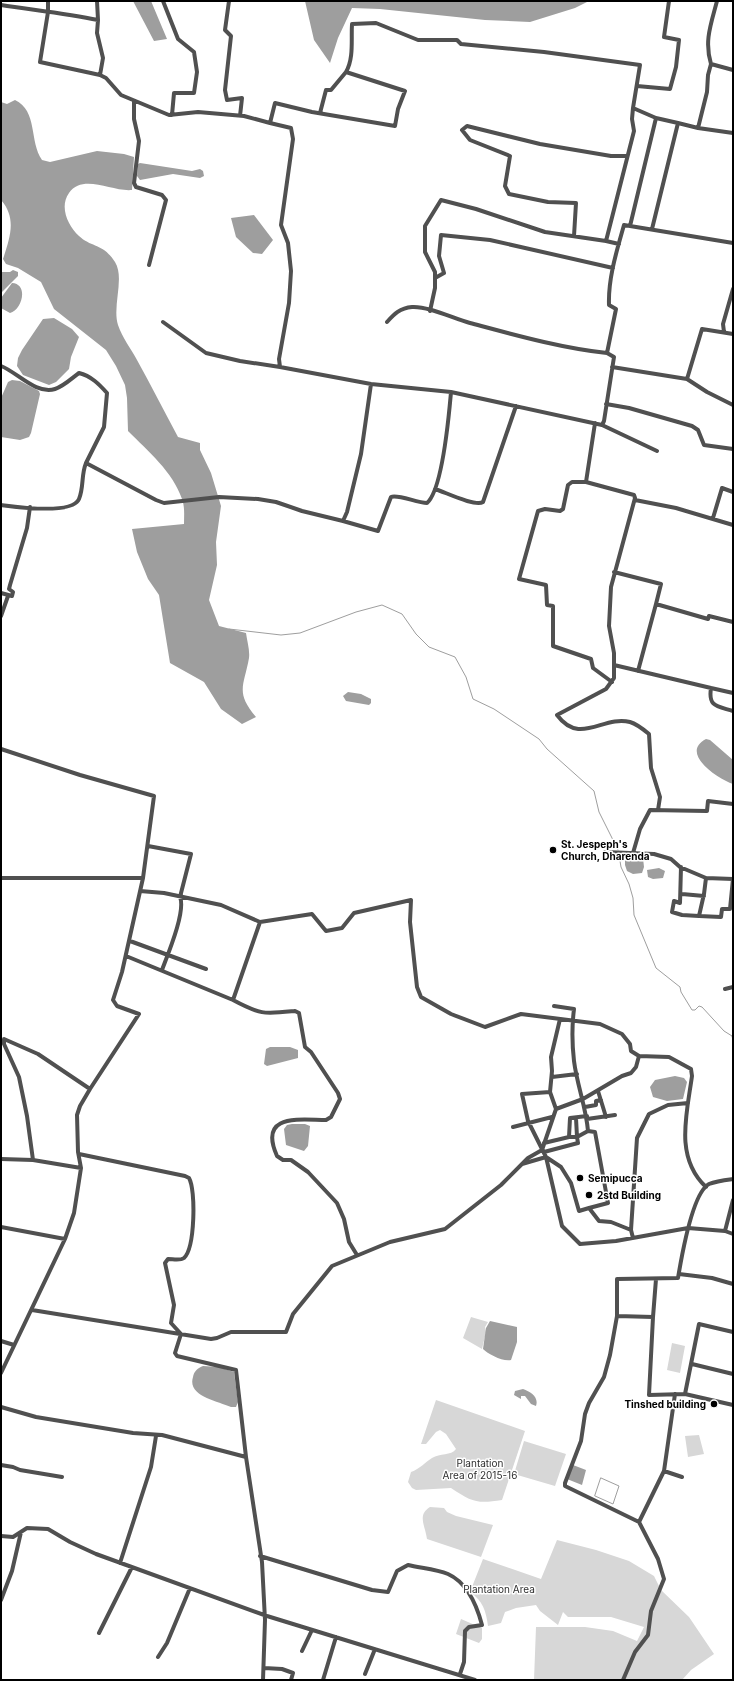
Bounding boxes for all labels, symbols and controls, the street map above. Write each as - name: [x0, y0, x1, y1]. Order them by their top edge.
- place label: St. Jespeph's Church, Dharenda: [561, 838, 650, 862]
- marker: St. Jespeph's Church, Dharenda: [548, 845, 558, 855]
- place label: Semipucca: [588, 1172, 643, 1184]
- marker: Semipucca: [575, 1173, 585, 1183]
- place label: 2std Building: [597, 1189, 661, 1202]
- marker: 2std Building: [584, 1190, 594, 1200]
- place label: Tinshed building: [624, 1398, 706, 1411]
- marker: Tinshed building: [709, 1399, 719, 1409]
- park label: Plantation Area of 2015-16: [443, 1457, 517, 1481]
- park label: Plantation Area: [463, 1583, 535, 1595]

